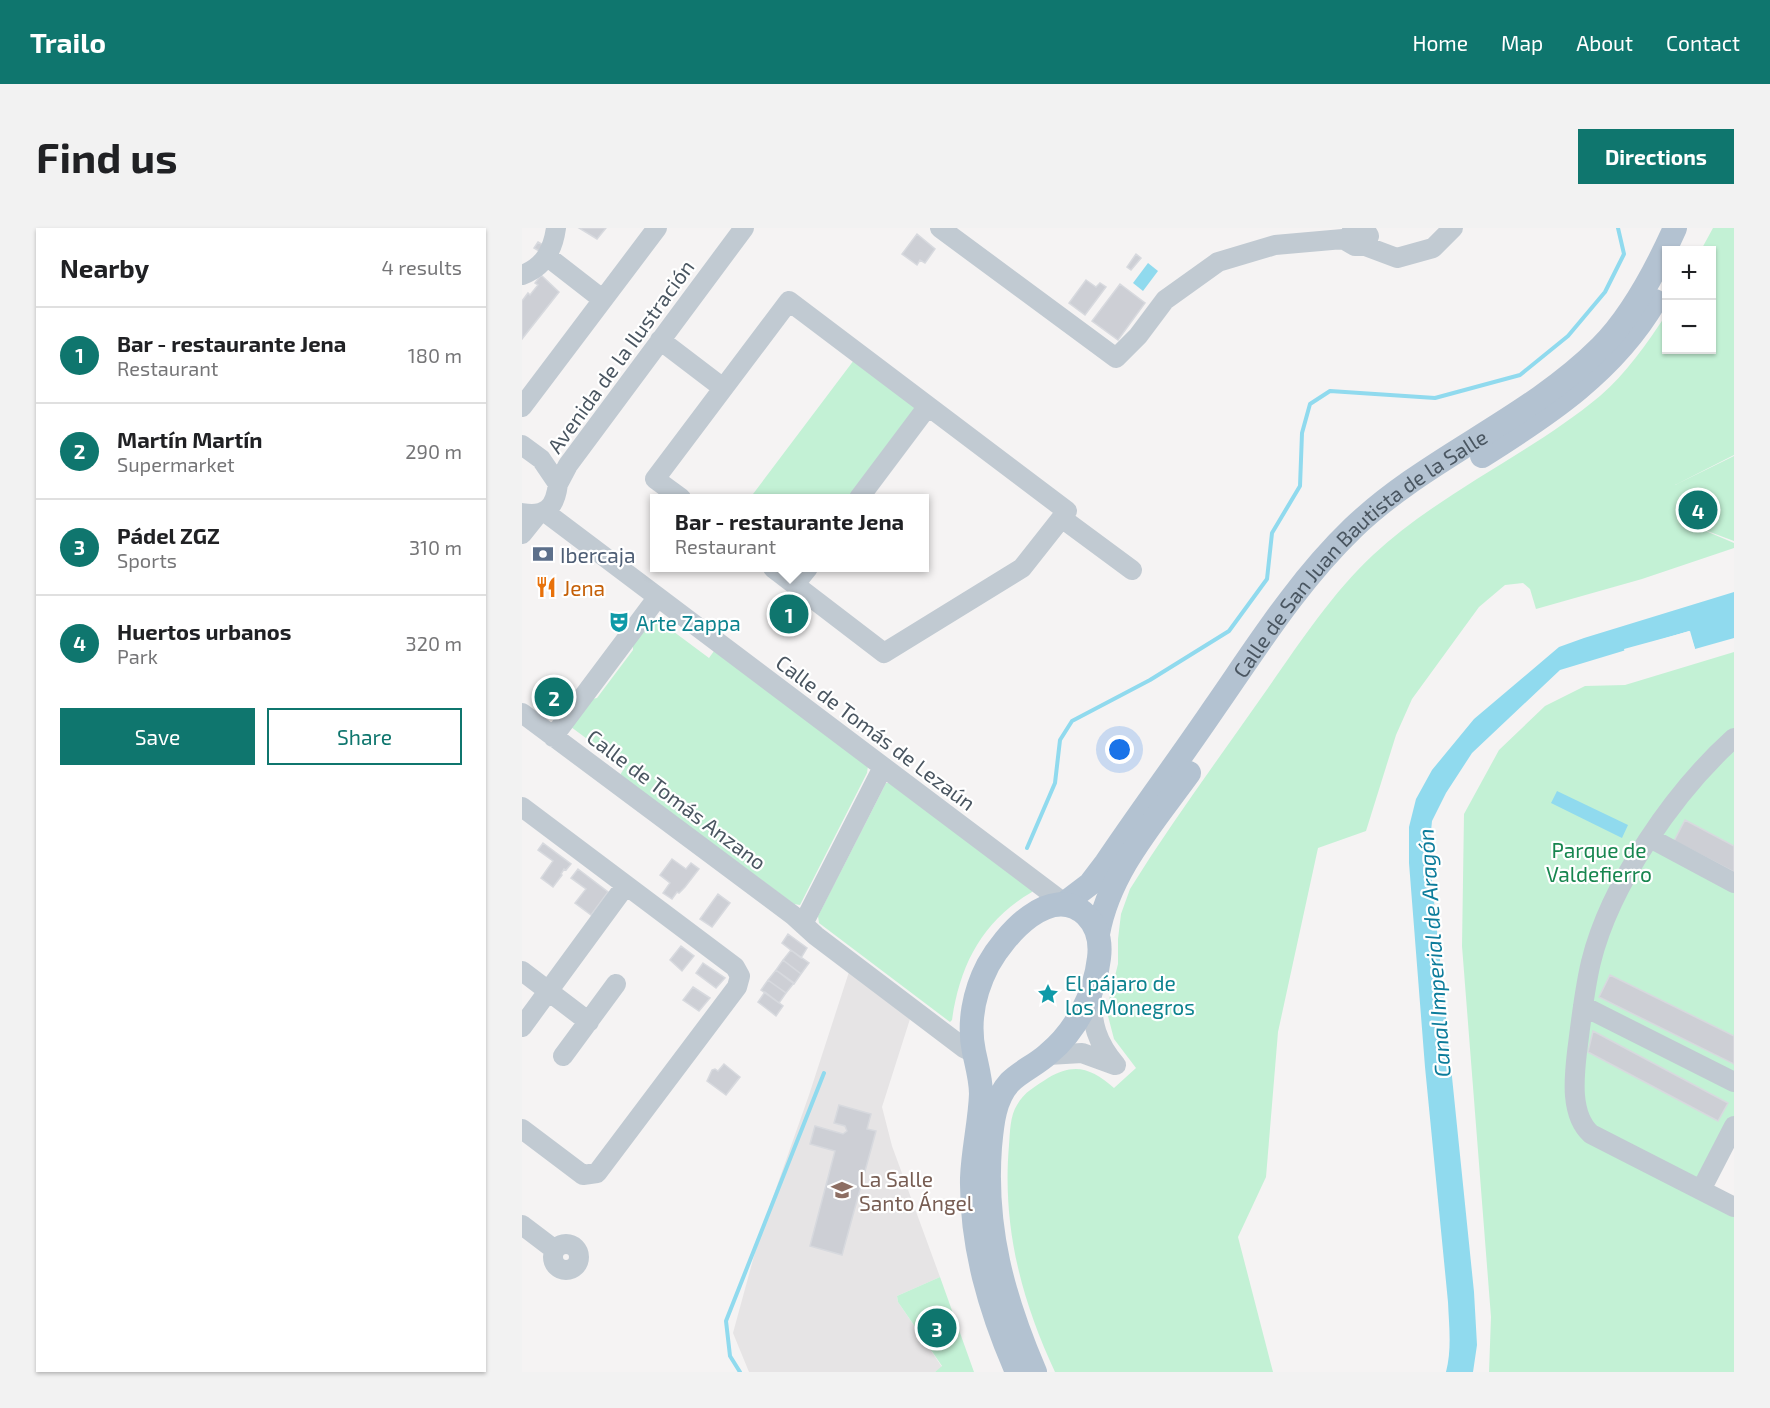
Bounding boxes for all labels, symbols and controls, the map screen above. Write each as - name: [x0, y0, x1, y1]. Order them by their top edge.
- text: Trailo: [30, 25, 106, 59]
- text: Home: [1412, 30, 1468, 55]
- text: Map: [1501, 30, 1543, 55]
- text: About: [1576, 30, 1633, 55]
- text: Contact: [1666, 30, 1740, 55]
- button: Directions: [1578, 129, 1734, 184]
- text: Find us: [36, 131, 178, 181]
- map controls: [1662, 246, 1716, 354]
- button: +: [1662, 246, 1716, 300]
- text: Nearby: [60, 252, 149, 283]
- street label: Avenida de la Ilustración: [541, 254, 699, 458]
- text: 4 results: [382, 255, 462, 279]
- button: −: [1662, 300, 1716, 354]
- text: Bar - restaurante Jena: [117, 330, 346, 356]
- text: 1: [75, 343, 84, 367]
- text: 180 m: [408, 343, 462, 367]
- text: Restaurant: [117, 356, 218, 380]
- street label: Calle de San Juan Bautista de la Salle: [1227, 423, 1491, 682]
- text: Martín Martín: [117, 426, 263, 452]
- text: 2: [74, 439, 85, 463]
- text: 290 m: [405, 439, 462, 463]
- text: Supermarket: [117, 452, 235, 476]
- pin: 4: [1678, 488, 1718, 532]
- popup: [650, 494, 929, 572]
- text: Bar - restaurante Jena: [675, 508, 904, 534]
- text: Pádel ZGZ: [117, 522, 220, 548]
- text: Restaurant: [675, 534, 776, 558]
- text: 3: [74, 535, 85, 559]
- text: 310 m: [409, 535, 462, 559]
- bank icon: Ibercaja: [531, 542, 555, 566]
- place label: Ibercaja: [560, 542, 635, 568]
- text: Sports: [117, 548, 177, 572]
- restaurant icon: Jena: [534, 575, 558, 599]
- place label: Jena: [563, 575, 605, 600]
- pin: 1: [770, 592, 808, 636]
- theatre icon: Arte Zappa: [607, 610, 631, 634]
- place label: Arte Zappa: [636, 610, 741, 635]
- text: Huertos urbanos: [117, 618, 291, 644]
- text: 4: [73, 631, 86, 655]
- text: 320 m: [406, 631, 462, 655]
- text: Park: [117, 644, 158, 668]
- street label: Calle de Tomás de Lezaún: [771, 649, 981, 815]
- pin: 2: [534, 674, 573, 720]
- button: Save: [60, 708, 255, 765]
- button: Share: [267, 708, 462, 765]
- street label: Calle de Tomás Anzano: [583, 724, 771, 874]
- your location: [1105, 735, 1134, 764]
- water label: Canal Imperial de Aragón: [1411, 828, 1455, 1078]
- park label: Parque de Valdefierro: [1546, 837, 1652, 886]
- place label: El pájaro de los Monegros: [1065, 970, 1195, 1019]
- place icon: El pájaro de los Monegros: [1036, 982, 1060, 1006]
- place label: La Salle Santo Ángel: [859, 1166, 974, 1215]
- school or university icon: La Salle Santo Ángel: [830, 1178, 854, 1202]
- pin: 3: [918, 1306, 956, 1350]

